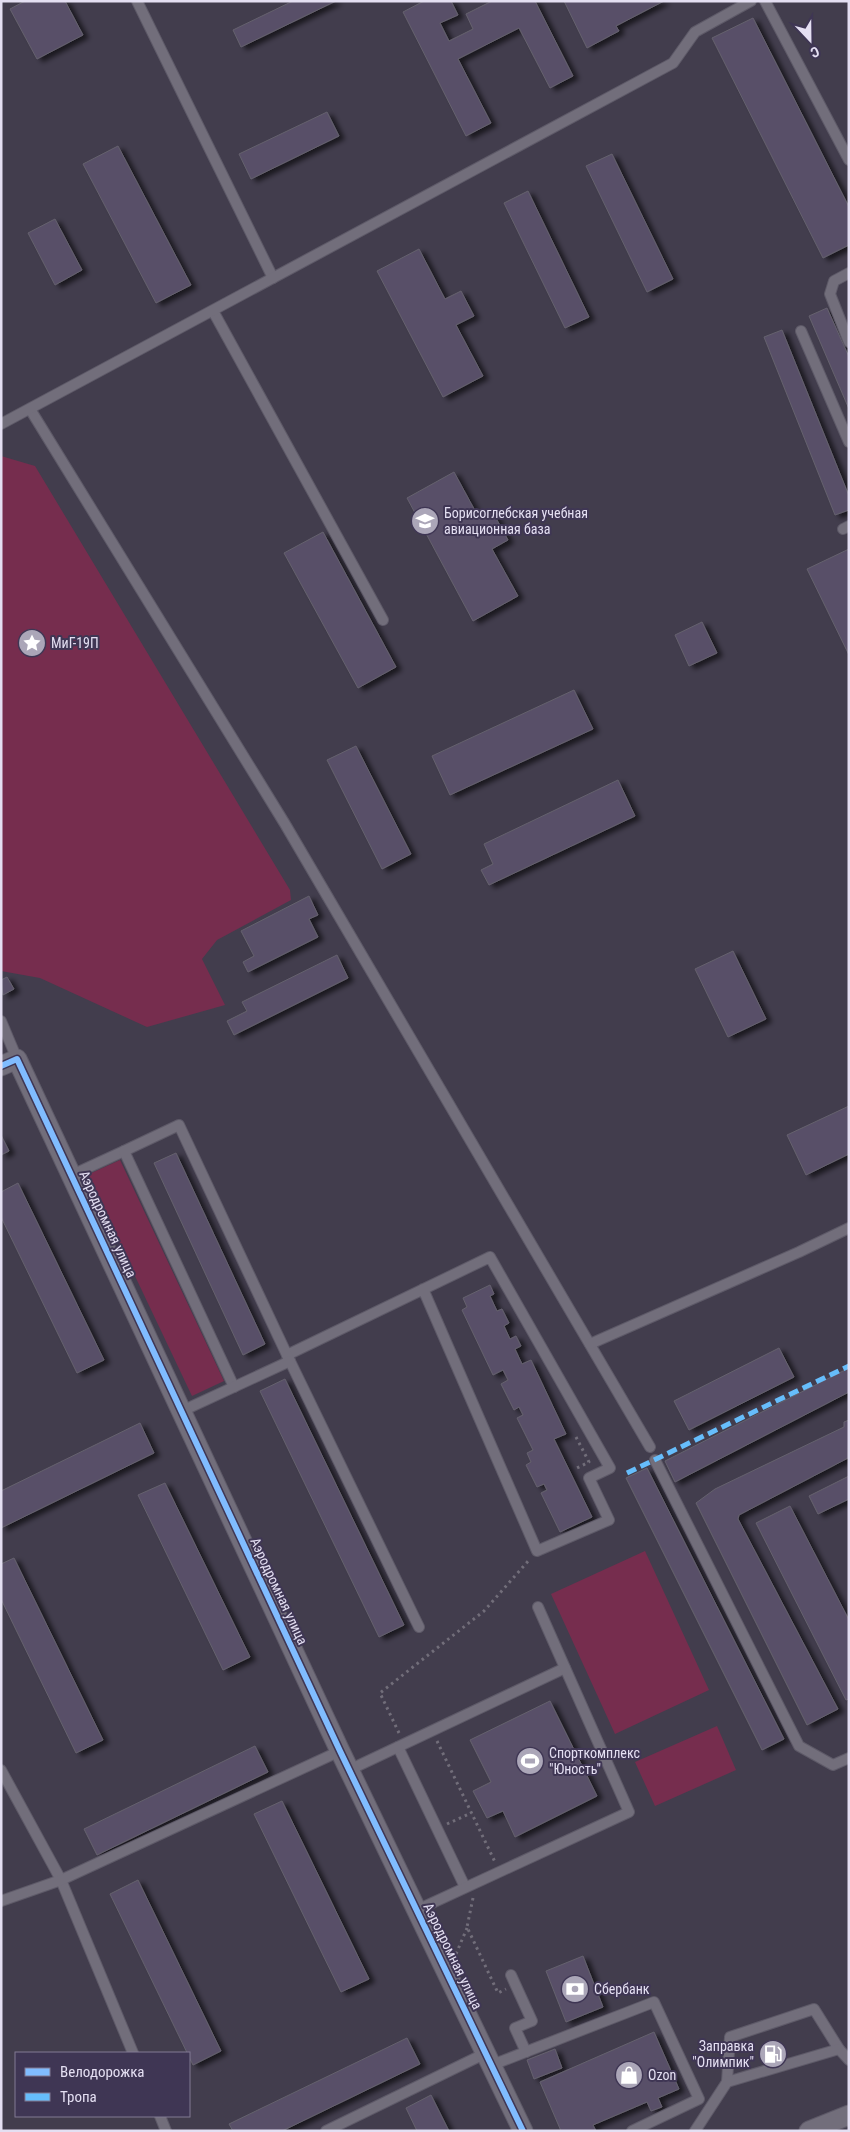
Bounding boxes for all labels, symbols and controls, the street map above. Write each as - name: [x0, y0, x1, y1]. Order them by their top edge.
- north arrow: [785, 15, 835, 65]
- text: С: [808, 43, 822, 61]
- place label: Борисоглебская учебная авиационная база: [444, 505, 588, 537]
- school or university icon: Борисоглебская учебная авиационная база: [410, 506, 440, 536]
- place icon: МиГ-19П: [17, 628, 47, 658]
- place label: МиГ-19П: [51, 635, 99, 651]
- street label: Аэродромная улица: [76, 1168, 140, 1280]
- street label: Аэродромная улица: [247, 1535, 311, 1647]
- place label: Спорткомплекс "Юность": [549, 1745, 640, 1777]
- sports icon: Спорткомплекс "Юность": [515, 1746, 545, 1776]
- street label: Аэродромная улица: [420, 1900, 486, 2012]
- bank icon: Сбербанк: [560, 1974, 590, 2004]
- place label: Сбербанк: [594, 1981, 650, 1997]
- place label: Заправка "Олимпик": [692, 2038, 754, 2070]
- fuel station icon: Заправка "Олимпик": [758, 2039, 788, 2069]
- legend: [15, 2052, 190, 2117]
- shop icon: Ozon: [614, 2060, 644, 2090]
- text: Велодорожка: [60, 2063, 145, 2081]
- place label: Ozon: [648, 2067, 676, 2083]
- text: Тропа: [60, 2088, 97, 2106]

